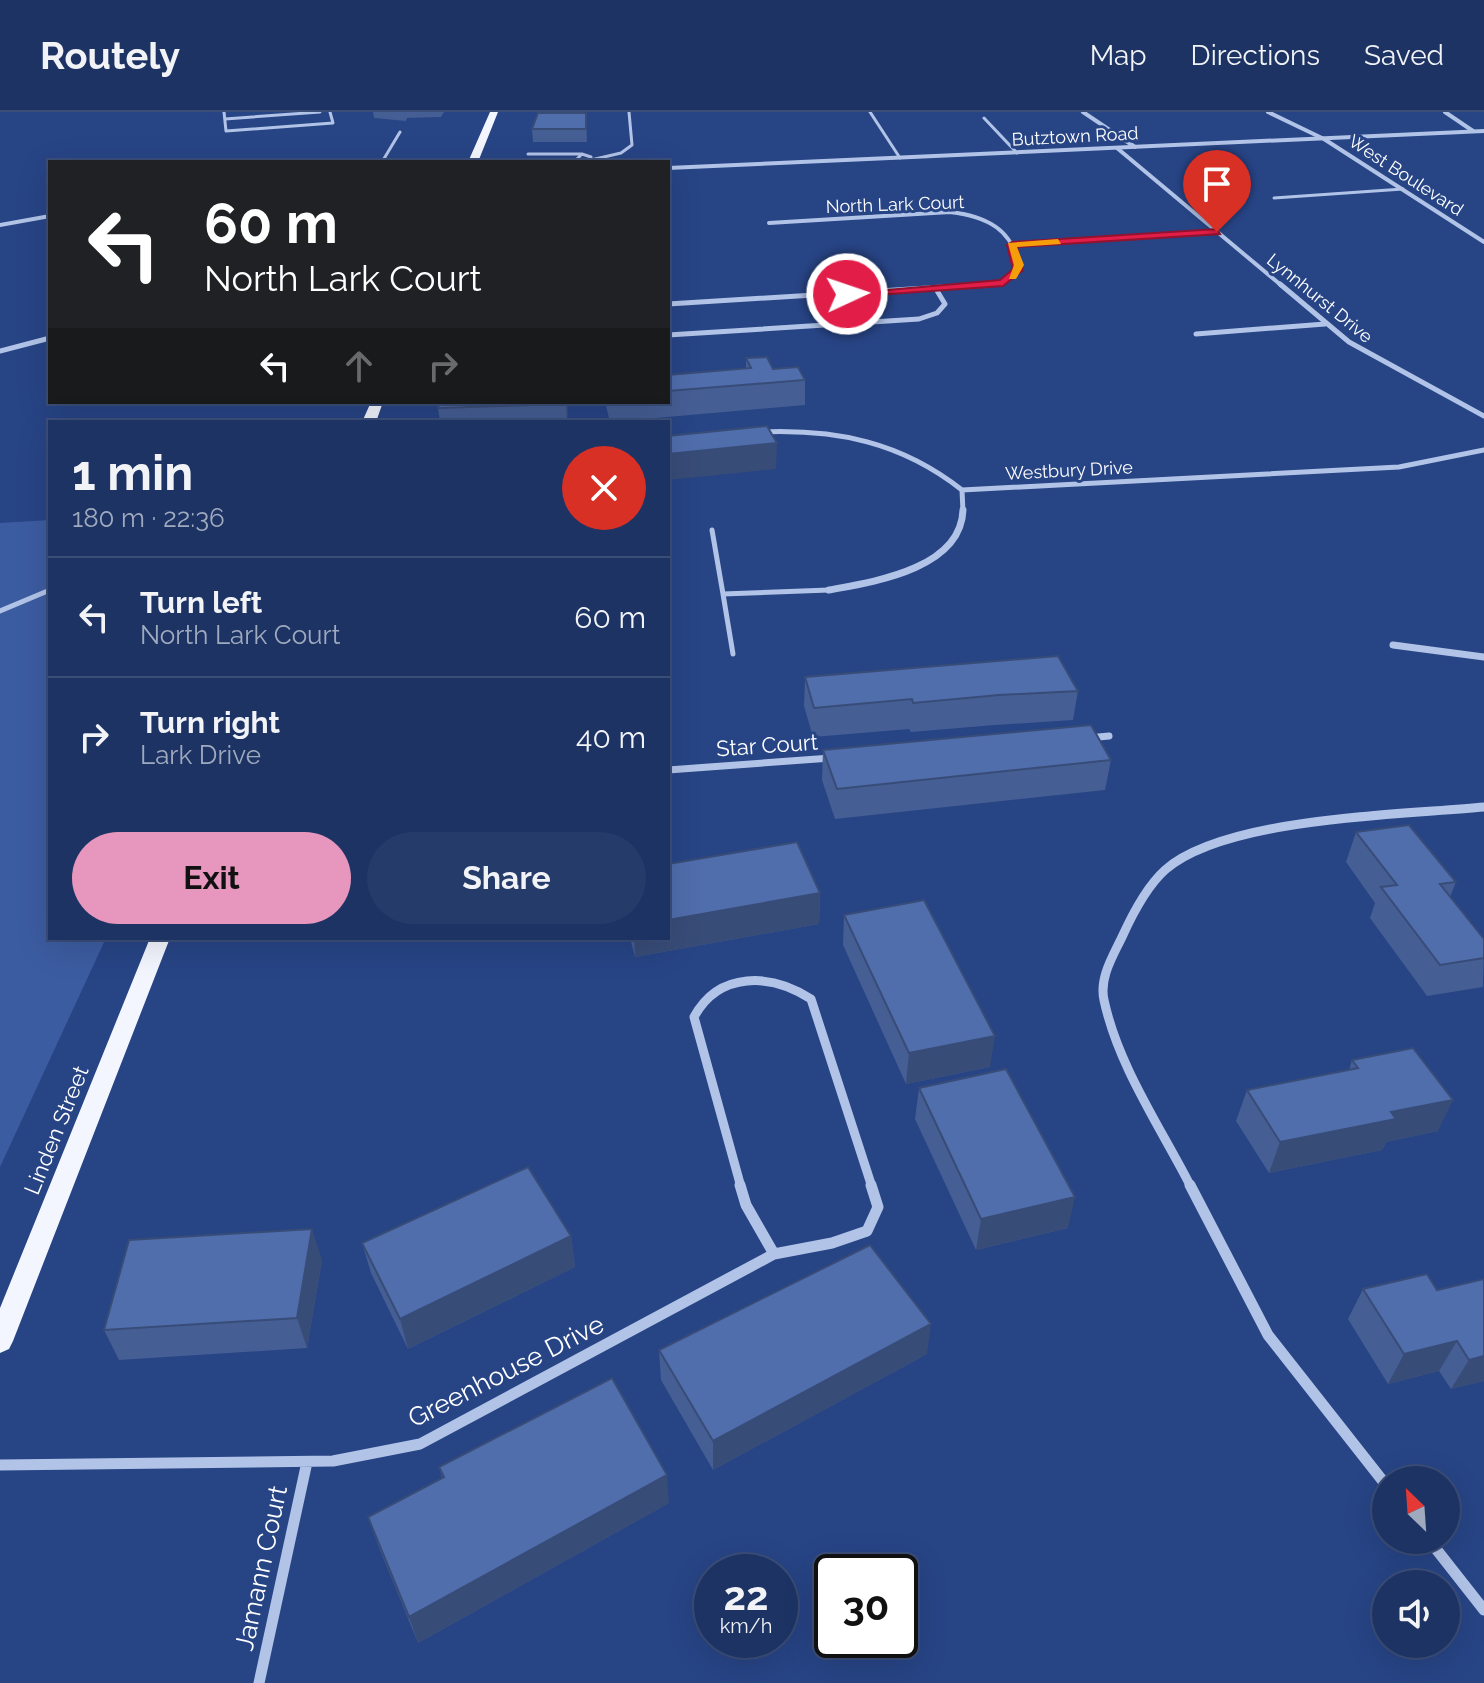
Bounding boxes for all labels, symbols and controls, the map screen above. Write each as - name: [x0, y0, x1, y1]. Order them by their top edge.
- text: Routely: [40, 33, 180, 78]
- text: Map: [1090, 39, 1147, 72]
- text: Directions: [1191, 39, 1320, 72]
- text: Saved: [1364, 39, 1444, 72]
- street label: Butztown Road: [1011, 122, 1139, 150]
- street label: West Boulevard: [1345, 130, 1467, 220]
- pin: [1183, 150, 1251, 232]
- icon: arrive: [1195, 162, 1239, 206]
- text: 60 m: [204, 190, 338, 256]
- street label: North Lark Court: [825, 191, 965, 217]
- icon: left: [72, 192, 176, 296]
- street label: Lynnhurst Drive: [1263, 249, 1377, 347]
- position arrow: [805, 252, 889, 336]
- text: North Lark Court: [204, 257, 481, 299]
- icon: left: [253, 344, 297, 388]
- icon: ahead: [337, 344, 381, 388]
- icon: right: [421, 344, 465, 388]
- text: 1 min: [72, 445, 193, 501]
- button: close: [562, 446, 646, 530]
- street label: Westbury Drive: [1005, 456, 1134, 484]
- text: 180 m · 22:36: [72, 503, 225, 533]
- text: Turn left: [140, 585, 262, 620]
- icon: left: [72, 595, 116, 639]
- text: 60 m: [574, 600, 646, 635]
- text: North Lark Court: [140, 620, 340, 650]
- text: Turn right: [140, 705, 280, 740]
- icon: right: [72, 715, 116, 759]
- text: 40 m: [576, 720, 646, 755]
- street label: Star Court: [715, 728, 819, 762]
- text: Lark Drive: [140, 740, 261, 770]
- button: Exit: [72, 832, 351, 924]
- button: Share: [367, 832, 646, 924]
- street label: Linden Street: [18, 1061, 94, 1198]
- street label: Greenhouse Drive: [403, 1309, 609, 1433]
- north arrow: [1372, 1466, 1460, 1554]
- map controls: [1372, 1466, 1460, 1658]
- street label: Jamann Court: [229, 1482, 293, 1653]
- speed limit sign: 30: [814, 1554, 918, 1658]
- button: sound: [1372, 1570, 1460, 1658]
- text: 22: [723, 1572, 769, 1619]
- text: km/h: [720, 1614, 772, 1638]

